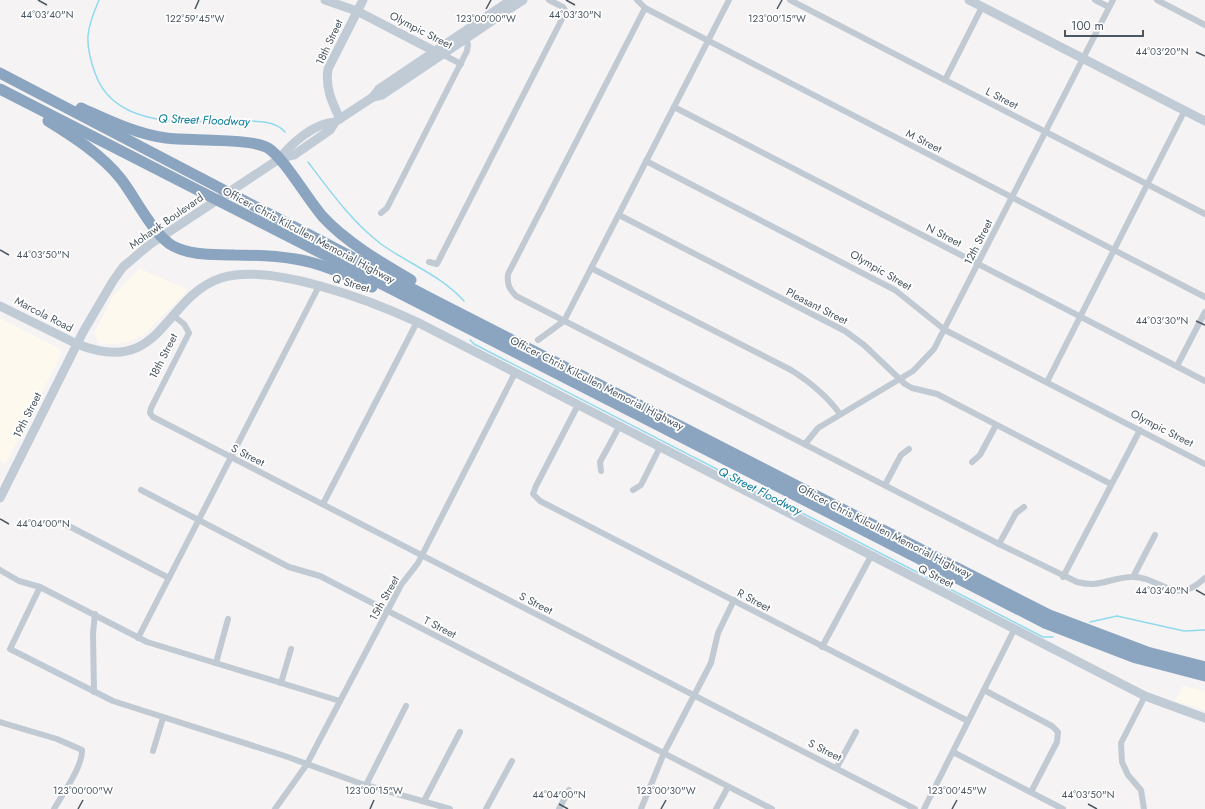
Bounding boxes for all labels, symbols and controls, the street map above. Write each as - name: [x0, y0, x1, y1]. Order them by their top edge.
- text: 44°03'40"N: [21, 7, 73, 22]
- street label: Olympic Street: [387, 7, 456, 53]
- text: 44°03'30"N: [549, 7, 601, 22]
- text: 122°59'45"W: [166, 11, 225, 26]
- text: 123°00'00"W: [456, 11, 516, 26]
- text: 123°00'15"W: [748, 11, 806, 26]
- scale bar: [1065, 12, 1143, 38]
- street label: 18th Street: [311, 16, 347, 68]
- text: 100 m: [1071, 17, 1104, 35]
- text: 44°03'20"N: [1136, 44, 1188, 59]
- street label: L Street: [983, 83, 1021, 113]
- water label: Q Street Floodway: [158, 109, 251, 131]
- street label: M Street: [903, 125, 945, 157]
- street label: Officer Chris Kilcullen Memorial Highway: [220, 183, 398, 287]
- street label: Mohawk Boulevard: [126, 189, 206, 253]
- street label: 12th Street: [960, 216, 996, 268]
- street label: N Street: [923, 219, 965, 251]
- street label: Olympic Street: [847, 246, 915, 294]
- text: 44°03'50"N: [17, 247, 69, 262]
- street label: Q Street: [330, 270, 372, 296]
- street label: Pleasant Street: [783, 284, 851, 329]
- street label: Marcola Road: [12, 292, 76, 336]
- text: 44°03'30"N: [1136, 313, 1188, 328]
- street label: 18th Street: [145, 330, 181, 381]
- street label: Officer Chris Kilcullen Memorial Highway: [507, 332, 687, 434]
- street label: 19th Street: [9, 389, 45, 441]
- street label: Olympic Street: [1128, 405, 1197, 451]
- street label: S Street: [229, 440, 268, 470]
- water label: Q Street Floodway: [715, 462, 806, 520]
- street label: Officer Chris Kilcullen Memorial Highway: [795, 480, 975, 582]
- text: 44°04'00"N: [16, 516, 70, 531]
- street label: Q Street: [915, 560, 957, 592]
- street label: 15th Street: [365, 572, 403, 623]
- text: 44°03'40"N: [1136, 583, 1188, 598]
- street label: R Street: [734, 585, 774, 616]
- street label: S Street: [517, 588, 556, 618]
- street label: T Street: [421, 612, 459, 642]
- street label: S Street: [806, 735, 845, 765]
- text: 123°00'00"W: [53, 783, 113, 798]
- text: 123°00'15"W: [345, 783, 403, 798]
- text: 123°00'30"W: [636, 783, 696, 798]
- text: 123°00'45"W: [927, 783, 987, 798]
- text: 44°04'00"N: [532, 787, 586, 802]
- text: 44°03'50"N: [1062, 787, 1114, 802]

